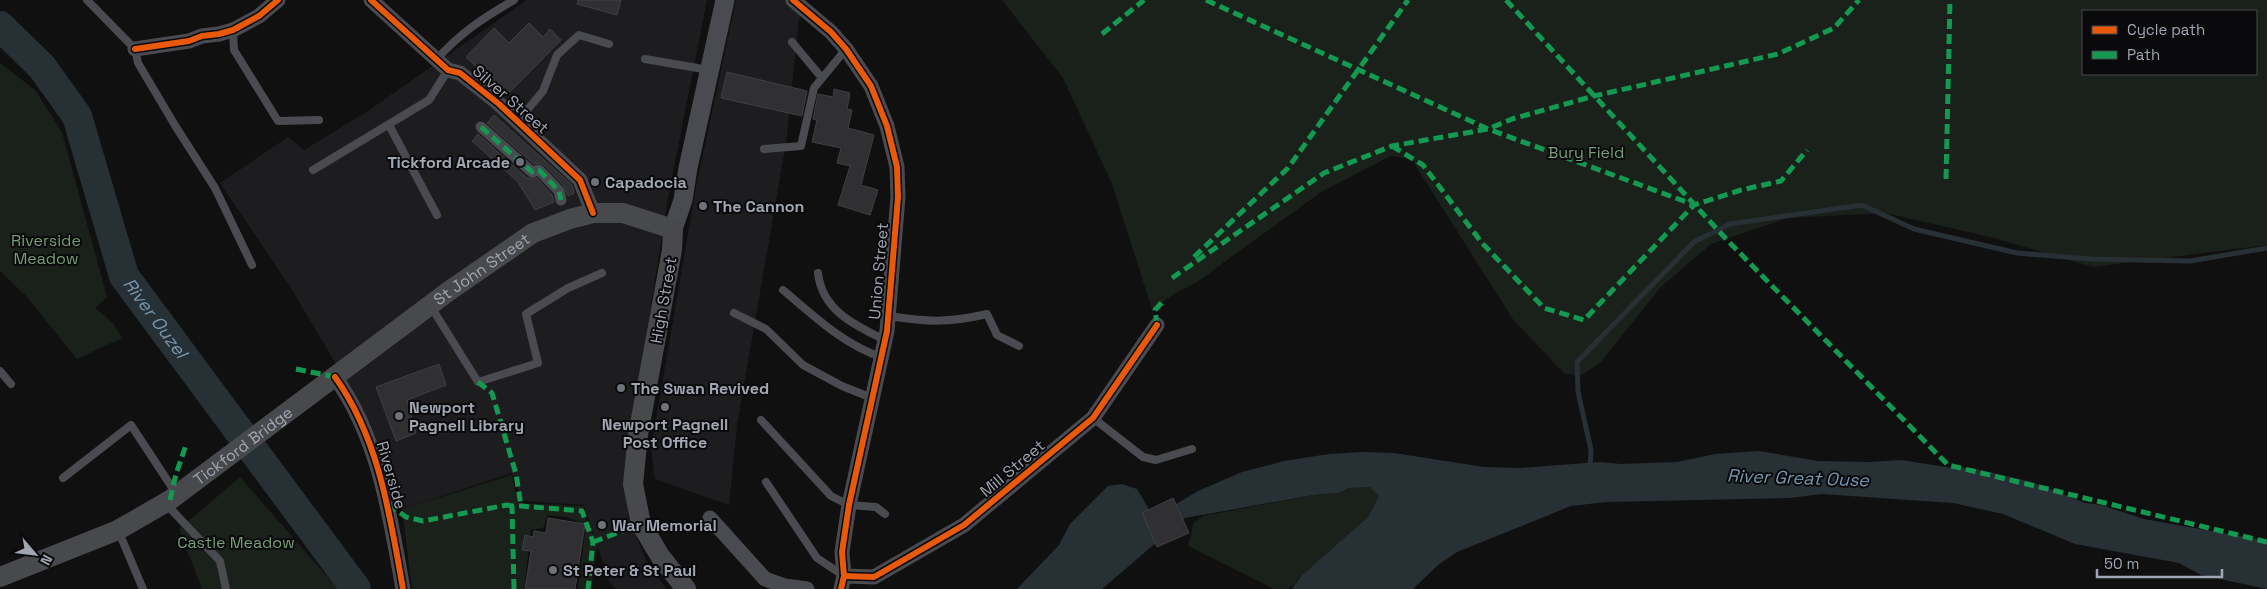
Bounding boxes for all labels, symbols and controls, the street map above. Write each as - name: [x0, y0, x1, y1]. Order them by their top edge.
- legend: [2082, 10, 2257, 75]
- text: Cycle path: [2127, 20, 2205, 39]
- text: Path: [2127, 45, 2160, 64]
- street label: Silver Street: [468, 60, 553, 138]
- park label: Bury Field: [1548, 142, 1624, 163]
- place label: Tickford Arcade: [387, 152, 510, 173]
- marker: Tickford Arcade: [514, 156, 526, 168]
- place label: Capadocia: [605, 172, 687, 193]
- marker: Capadocia: [589, 176, 601, 188]
- place label: The Cannon: [713, 196, 804, 217]
- marker: The Cannon: [697, 200, 709, 212]
- street label: Union Street: [864, 222, 893, 320]
- street label: St John Street: [429, 228, 534, 310]
- park label: Riverside Meadow: [11, 230, 81, 269]
- street label: High Street: [646, 255, 681, 345]
- water label: River Ouzel: [118, 273, 194, 365]
- place label: The Swan Revived: [631, 378, 769, 399]
- marker: The Swan Revived: [615, 382, 627, 394]
- place label: Newport Pagnell Library: [409, 397, 524, 436]
- marker: Newport Pagnell Post Office: [659, 401, 671, 413]
- street label: Tickford Bridge: [189, 402, 297, 490]
- marker: Newport Pagnell Library: [393, 410, 405, 422]
- place label: Newport Pagnell Post Office: [602, 414, 728, 453]
- street label: Mill Street: [975, 435, 1049, 502]
- street label: Riverside: [372, 439, 411, 512]
- water label: River Great Ouse: [1727, 464, 1871, 492]
- place label: War Memorial: [612, 515, 717, 536]
- marker: War Memorial: [596, 519, 608, 531]
- north arrow: [10, 529, 60, 579]
- park label: Castle Meadow: [177, 532, 295, 553]
- scale bar: [2097, 546, 2222, 578]
- text: N: [36, 552, 57, 568]
- text: 50 m: [2104, 554, 2139, 573]
- place label: St Peter & St Paul: [563, 560, 696, 581]
- marker: St Peter & St Paul: [547, 564, 559, 576]

